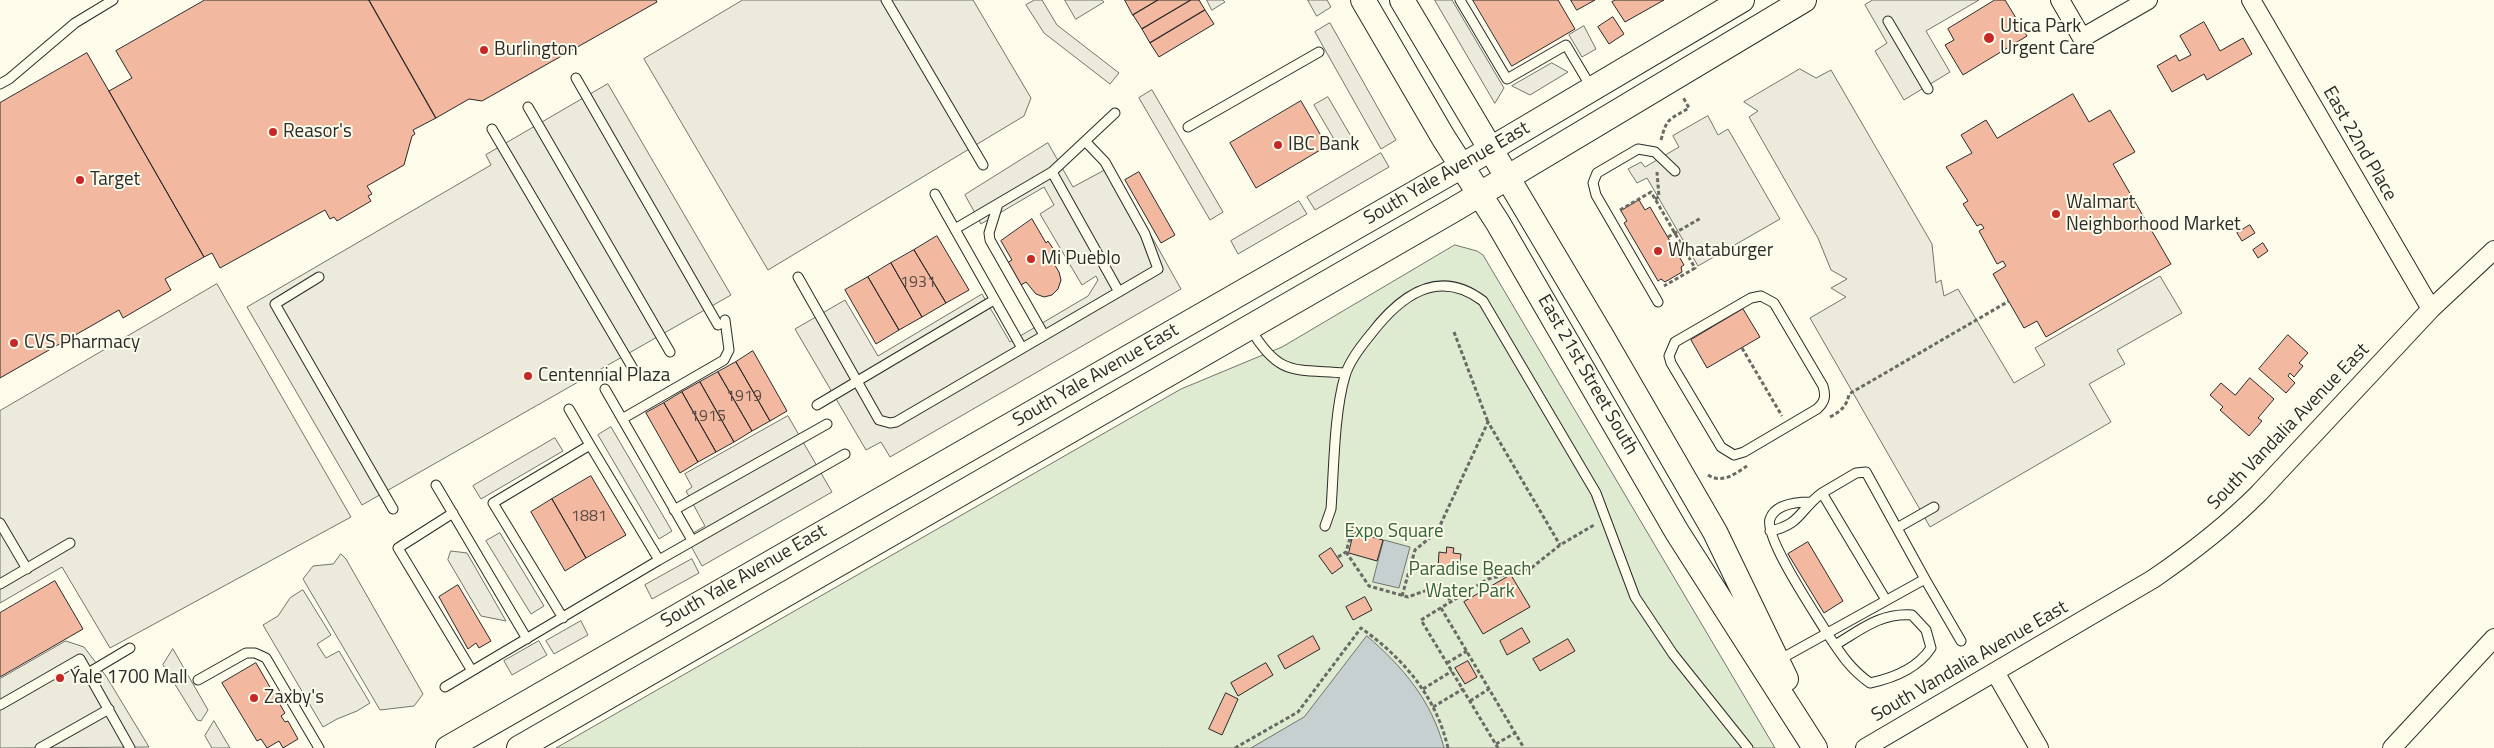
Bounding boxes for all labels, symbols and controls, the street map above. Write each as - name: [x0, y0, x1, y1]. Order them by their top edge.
- place label: Utica Park Urgent Care: [2000, 16, 2095, 60]
- marker: Utica Park Urgent Care: [1982, 31, 1996, 45]
- place label: Burlington: [494, 39, 578, 61]
- marker: Burlington: [478, 44, 490, 56]
- street label: East 22nd Place: [2317, 83, 2401, 205]
- street label: South Yale Avenue East: [1360, 117, 1534, 231]
- place label: Reasor's: [283, 121, 352, 143]
- marker: Reasor's: [267, 126, 279, 138]
- place label: IBC Bank: [1288, 134, 1359, 156]
- marker: IBC Bank: [1272, 139, 1284, 151]
- place label: Target: [90, 169, 140, 191]
- marker: Target: [74, 174, 86, 186]
- place label: Walmart Neighborhood Market: [2066, 192, 2241, 236]
- marker: Walmart Neighborhood Market: [2050, 208, 2062, 220]
- place label: Whataburger: [1668, 240, 1773, 262]
- marker: Whataburger: [1652, 245, 1664, 257]
- place label: Mi Pueblo: [1041, 248, 1121, 270]
- marker: Mi Pueblo: [1025, 253, 1037, 265]
- house number: 1931: [900, 273, 936, 293]
- street label: East 21st Street South: [1532, 291, 1642, 459]
- street label: South Yale Avenue East: [1009, 319, 1183, 433]
- place label: CVS Pharmacy: [24, 332, 140, 354]
- marker: CVS Pharmacy: [8, 337, 20, 349]
- street label: South Vandalia Avenue East: [2203, 339, 2375, 515]
- place label: Centennial Plaza: [538, 365, 670, 387]
- marker: Centennial Plaza: [522, 370, 534, 382]
- house number: 1919: [726, 387, 762, 407]
- house number: 1915: [690, 407, 726, 427]
- house number: 1881: [571, 507, 607, 527]
- street label: South Yale Avenue East: [657, 520, 831, 634]
- park label: Expo Square: [1344, 521, 1444, 543]
- park label: Paradise Beach Water Park: [1409, 559, 1531, 603]
- street label: South Vandalia Avenue East: [1868, 596, 2072, 728]
- place label: Yale 1700 Mall: [70, 667, 188, 689]
- marker: Yale 1700 Mall: [54, 672, 66, 684]
- place label: Zaxby's: [264, 687, 324, 709]
- marker: Zaxby's: [248, 692, 260, 704]

